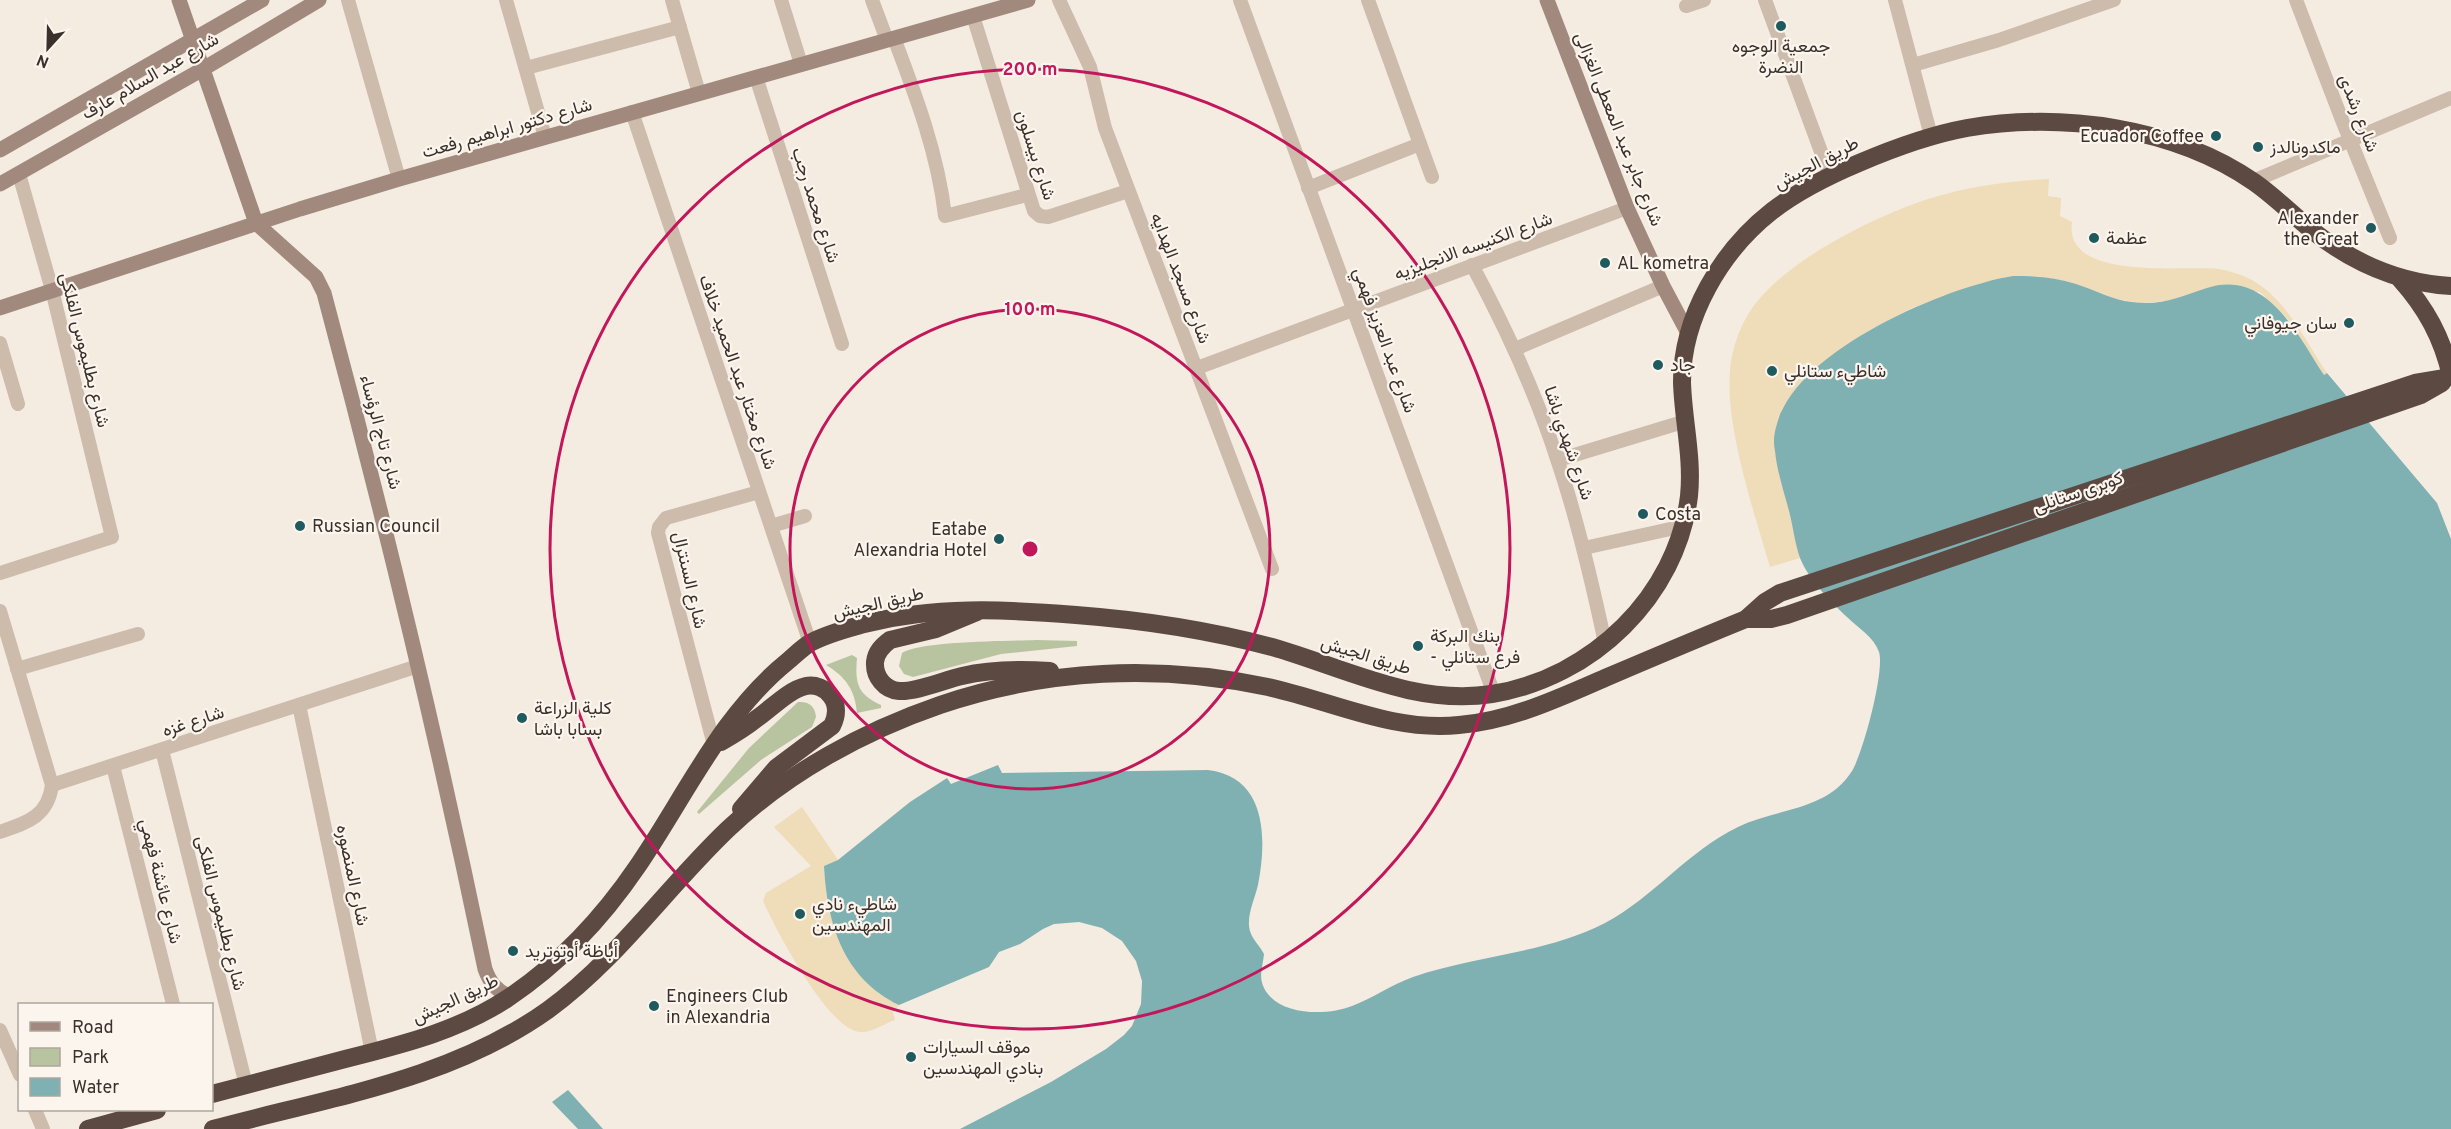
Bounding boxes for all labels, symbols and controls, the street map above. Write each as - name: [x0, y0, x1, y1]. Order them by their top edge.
- north arrow: [18, 18, 78, 78]
- marker: جمعية الوجوه النضرة: [1774, 19, 1788, 33]
- street label: شارع عبد السلام عارف: [78, 29, 224, 126]
- street label: شارع جابر عبد المعطى الغزالى: [1568, 29, 1667, 230]
- place label: جمعية الوجوه النضرة: [1732, 36, 1830, 80]
- text: N: [34, 49, 52, 71]
- text: 200 m: [1002, 59, 1058, 82]
- street label: شارع رشدى: [2332, 71, 2383, 156]
- street label: شارع دكتور ابراهيم رفعت: [420, 94, 595, 165]
- street label: شارع بيسلون: [1009, 107, 1060, 203]
- place label: Ecuador Coffee: [2080, 126, 2204, 149]
- marker: Ecuador Coffee: [2209, 129, 2223, 143]
- street label: طريق الجيش: [1770, 132, 1863, 196]
- place label: ماكدونالدز: [2269, 137, 2341, 160]
- marker: ماكدونالدز: [2251, 140, 2265, 154]
- street label: شارع محمد رجب: [785, 145, 844, 266]
- street label: شارع الكنيسه الانجليزيه: [1391, 208, 1556, 287]
- place label: Alexander the Great: [2277, 208, 2359, 252]
- street label: شارع مسجد الهدايه: [1144, 210, 1215, 347]
- marker: Alexander the Great: [2364, 221, 2378, 235]
- place label: عظمة: [2106, 228, 2147, 251]
- marker: عظمة: [2087, 231, 2101, 245]
- place label: AL kometra: [1617, 253, 1709, 276]
- marker: AL kometra: [1598, 256, 1612, 270]
- street label: شارع عبد العزيز فهمي: [1345, 265, 1421, 417]
- street label: شارع بطليموس الفلكى: [53, 270, 114, 430]
- street label: شارع مختار عبد الحميد خلاف: [692, 272, 781, 473]
- text: 100 m: [1004, 299, 1056, 322]
- place label: سان جيوفاني: [2244, 313, 2337, 338]
- marker: سان جيوفاني: [2342, 316, 2356, 330]
- place label: جاد: [1670, 355, 1695, 378]
- marker: جاد: [1651, 358, 1665, 372]
- place label: شاطيء ستانلي: [1784, 361, 1886, 386]
- marker: شاطيء ستانلي: [1765, 364, 1779, 378]
- street label: شارع تاج الرؤساء: [353, 373, 406, 492]
- street label: شارع شهدي باشا: [1535, 383, 1598, 504]
- street label: كوبرى ستانلى: [2031, 467, 2126, 520]
- place label: Costa: [1655, 504, 1701, 527]
- marker: Costa: [1636, 507, 1650, 521]
- place label: Russian Council: [312, 516, 440, 539]
- marker: Russian Council: [293, 519, 307, 533]
- place label: Eatabe Alexandria Hotel: [853, 519, 987, 563]
- street label: شارع السنترال: [666, 530, 711, 631]
- marker: Eatabe Alexandria Hotel: [992, 532, 1006, 546]
- centre of rings: [1020, 539, 1040, 559]
- street label: طريق الجيش: [831, 583, 926, 626]
- place label: بنك البركة - فرع ستانلي: [1430, 626, 1520, 672]
- street label: طريق الجيش: [1318, 632, 1413, 681]
- marker: بنك البركة - فرع ستانلي: [1411, 639, 1425, 653]
- place label: كلية الزراعة بسابا باشا: [534, 698, 612, 742]
- street label: شارع غزه: [160, 702, 227, 743]
- marker: كلية الزراعة بسابا باشا: [515, 711, 529, 725]
- street label: شارع عائشة فهمي: [131, 816, 186, 947]
- street label: شارع المنصوره: [330, 823, 373, 928]
- street label: شارع بطليموس الفلكى: [189, 833, 250, 993]
- place label: شاطيء نادي المهندسين: [812, 894, 897, 938]
- marker: شاطيء نادي المهندسين: [793, 907, 807, 921]
- place label: أباظة أوتوتريد: [525, 941, 618, 964]
- marker: أباظة أوتوتريد: [506, 944, 520, 958]
- street label: طريق الجيش: [409, 970, 503, 1030]
- place label: Engineers Club in Alexandria: [666, 986, 788, 1030]
- marker: Engineers Club in Alexandria: [647, 999, 661, 1013]
- legend: [18, 1003, 213, 1111]
- text: Road: [72, 1017, 114, 1040]
- place label: موقف السيارات بنادي المهندسين: [923, 1037, 1043, 1083]
- text: Park: [72, 1047, 109, 1070]
- marker: موقف السيارات بنادي المهندسين: [904, 1050, 918, 1064]
- text: Water: [72, 1077, 119, 1100]

